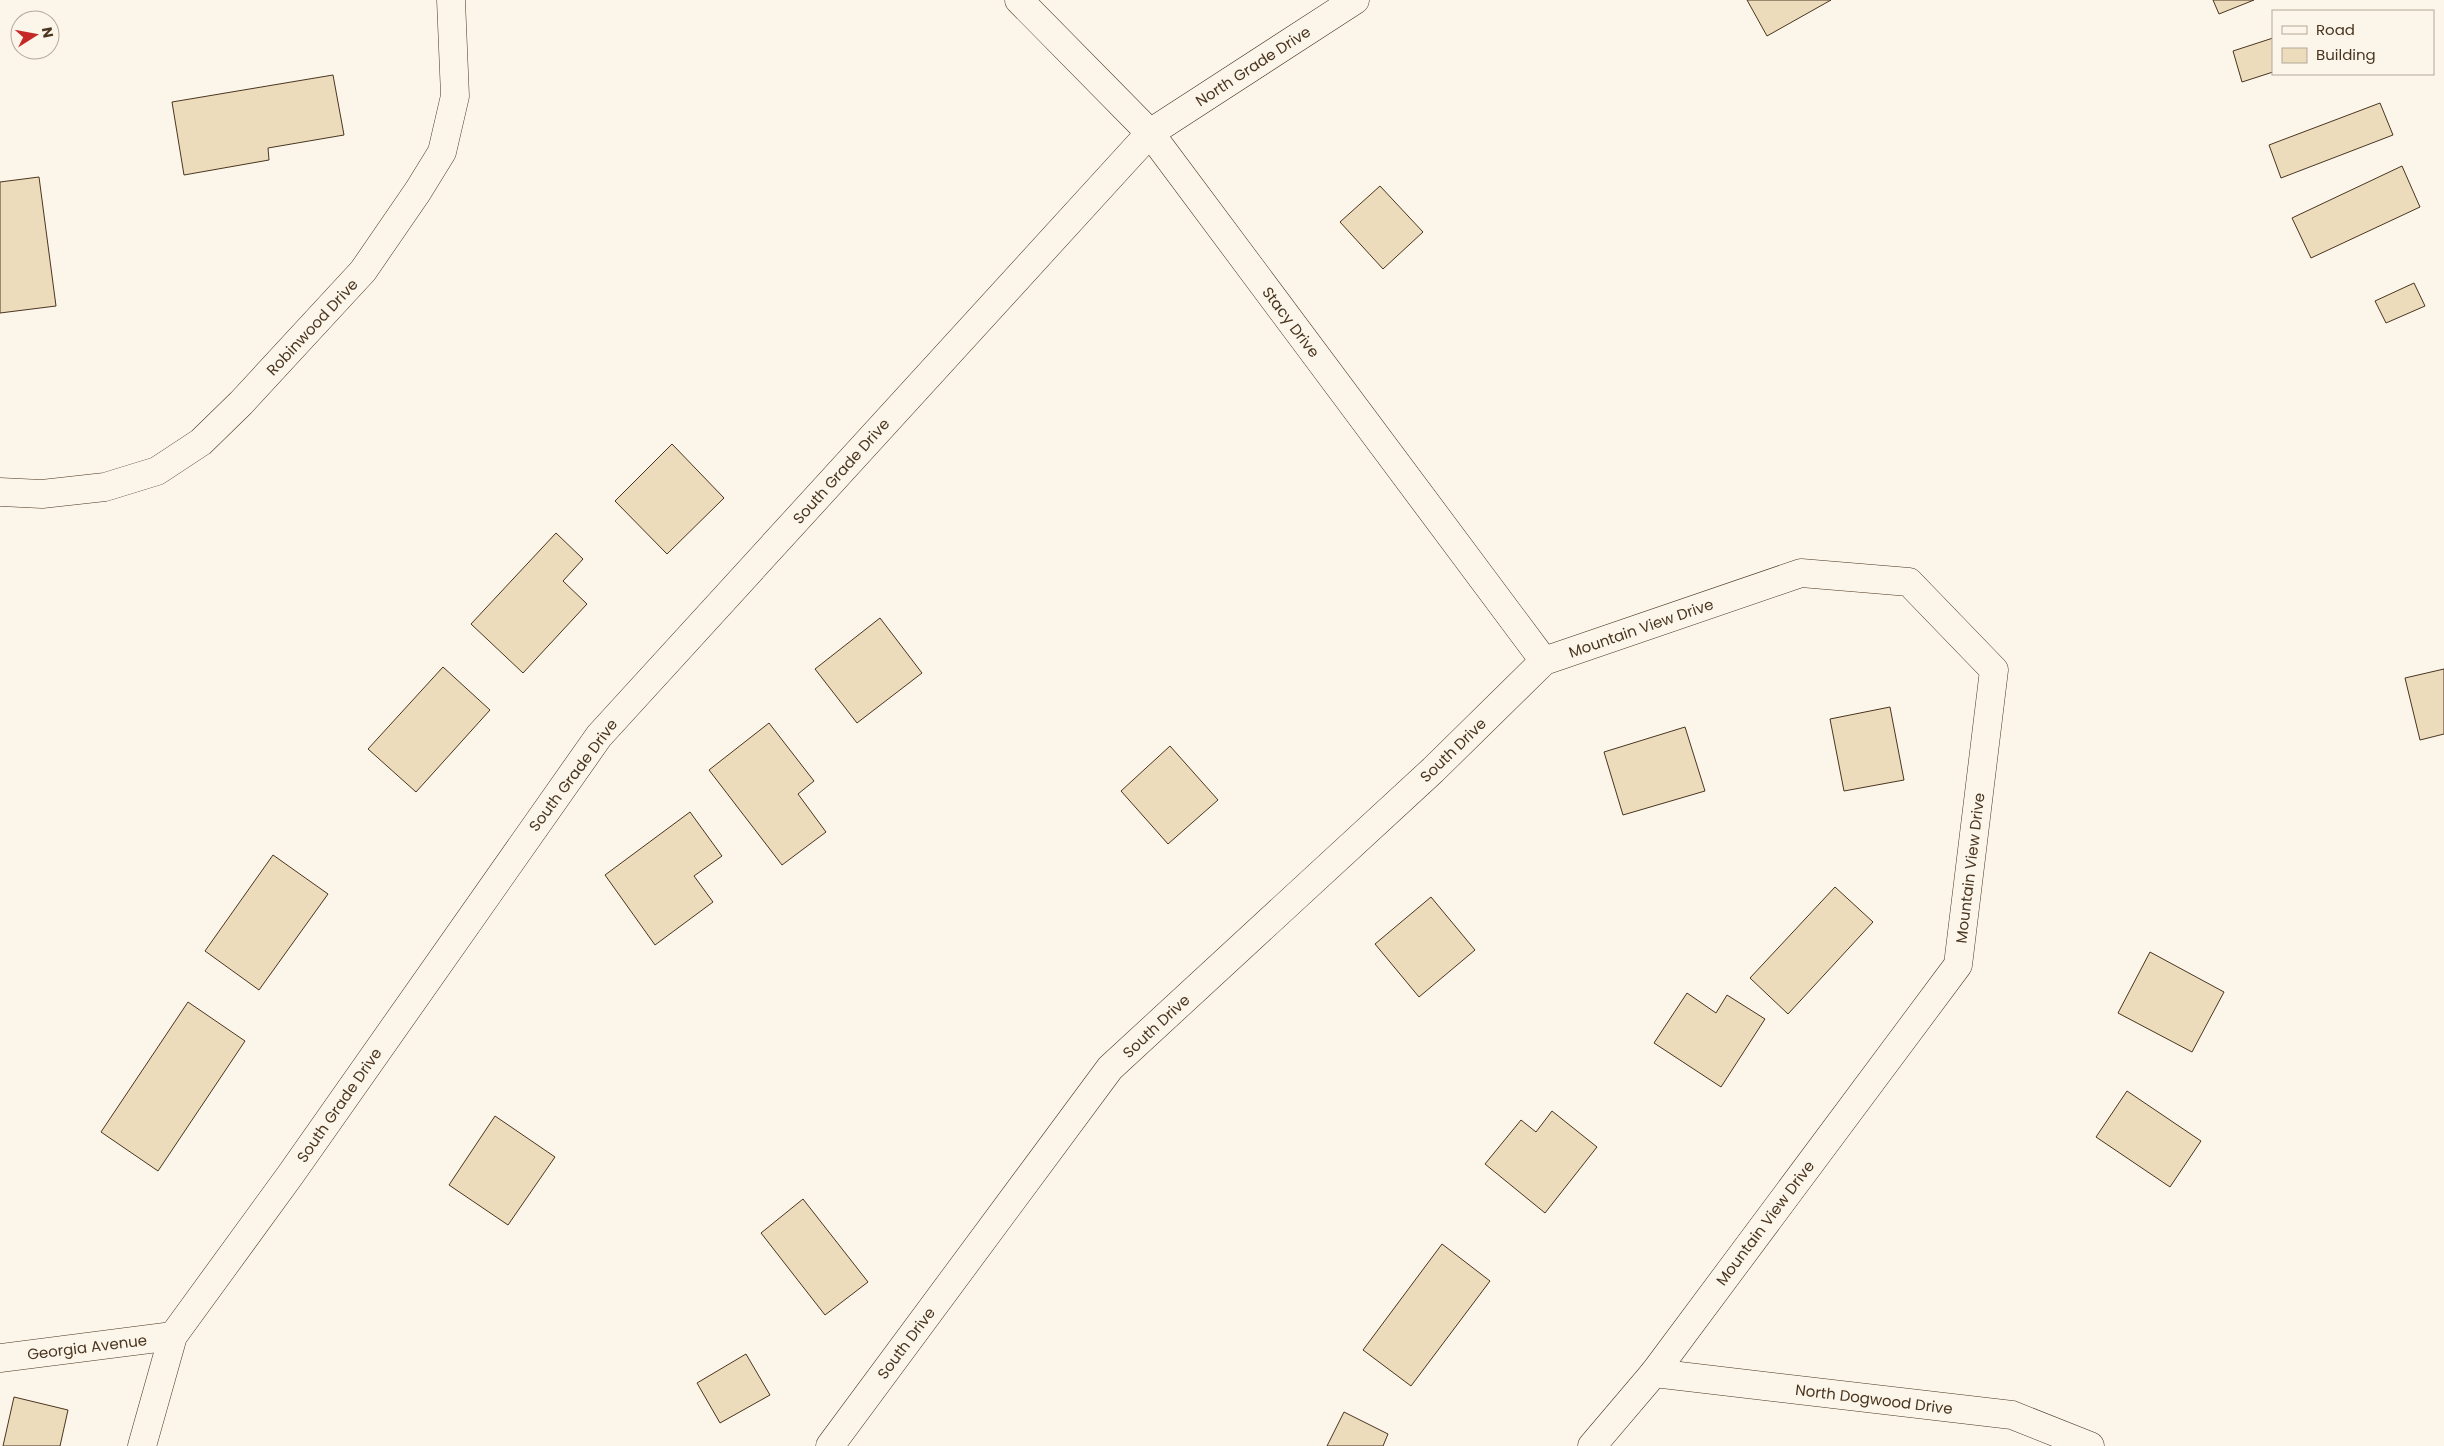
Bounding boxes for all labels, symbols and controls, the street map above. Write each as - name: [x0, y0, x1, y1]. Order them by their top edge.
- north arrow: [10, 10, 60, 60]
- legend: [2272, 10, 2434, 75]
- text: Road: [2316, 19, 2355, 40]
- street label: North Grade Drive: [1191, 21, 1315, 111]
- text: N: [37, 25, 59, 40]
- text: Building: [2316, 44, 2376, 65]
- street label: Robinwood Drive: [262, 274, 362, 380]
- street label: Stacy Drive: [1257, 282, 1325, 362]
- street label: South Grade Drive: [788, 414, 894, 528]
- street label: Mountain View Drive: [1566, 593, 1716, 663]
- street label: South Drive: [1415, 713, 1491, 787]
- street label: South Grade Drive: [524, 715, 622, 835]
- street label: Mountain View Drive: [1950, 791, 1990, 945]
- street label: South Drive: [1118, 989, 1194, 1063]
- street label: South Grade Drive: [292, 1043, 386, 1167]
- street label: Mountain View Drive: [1711, 1156, 1819, 1290]
- street label: South Drive: [872, 1303, 940, 1383]
- street label: Georgia Avenue: [26, 1329, 148, 1365]
- street label: North Dogwood Drive: [1794, 1379, 1954, 1419]

